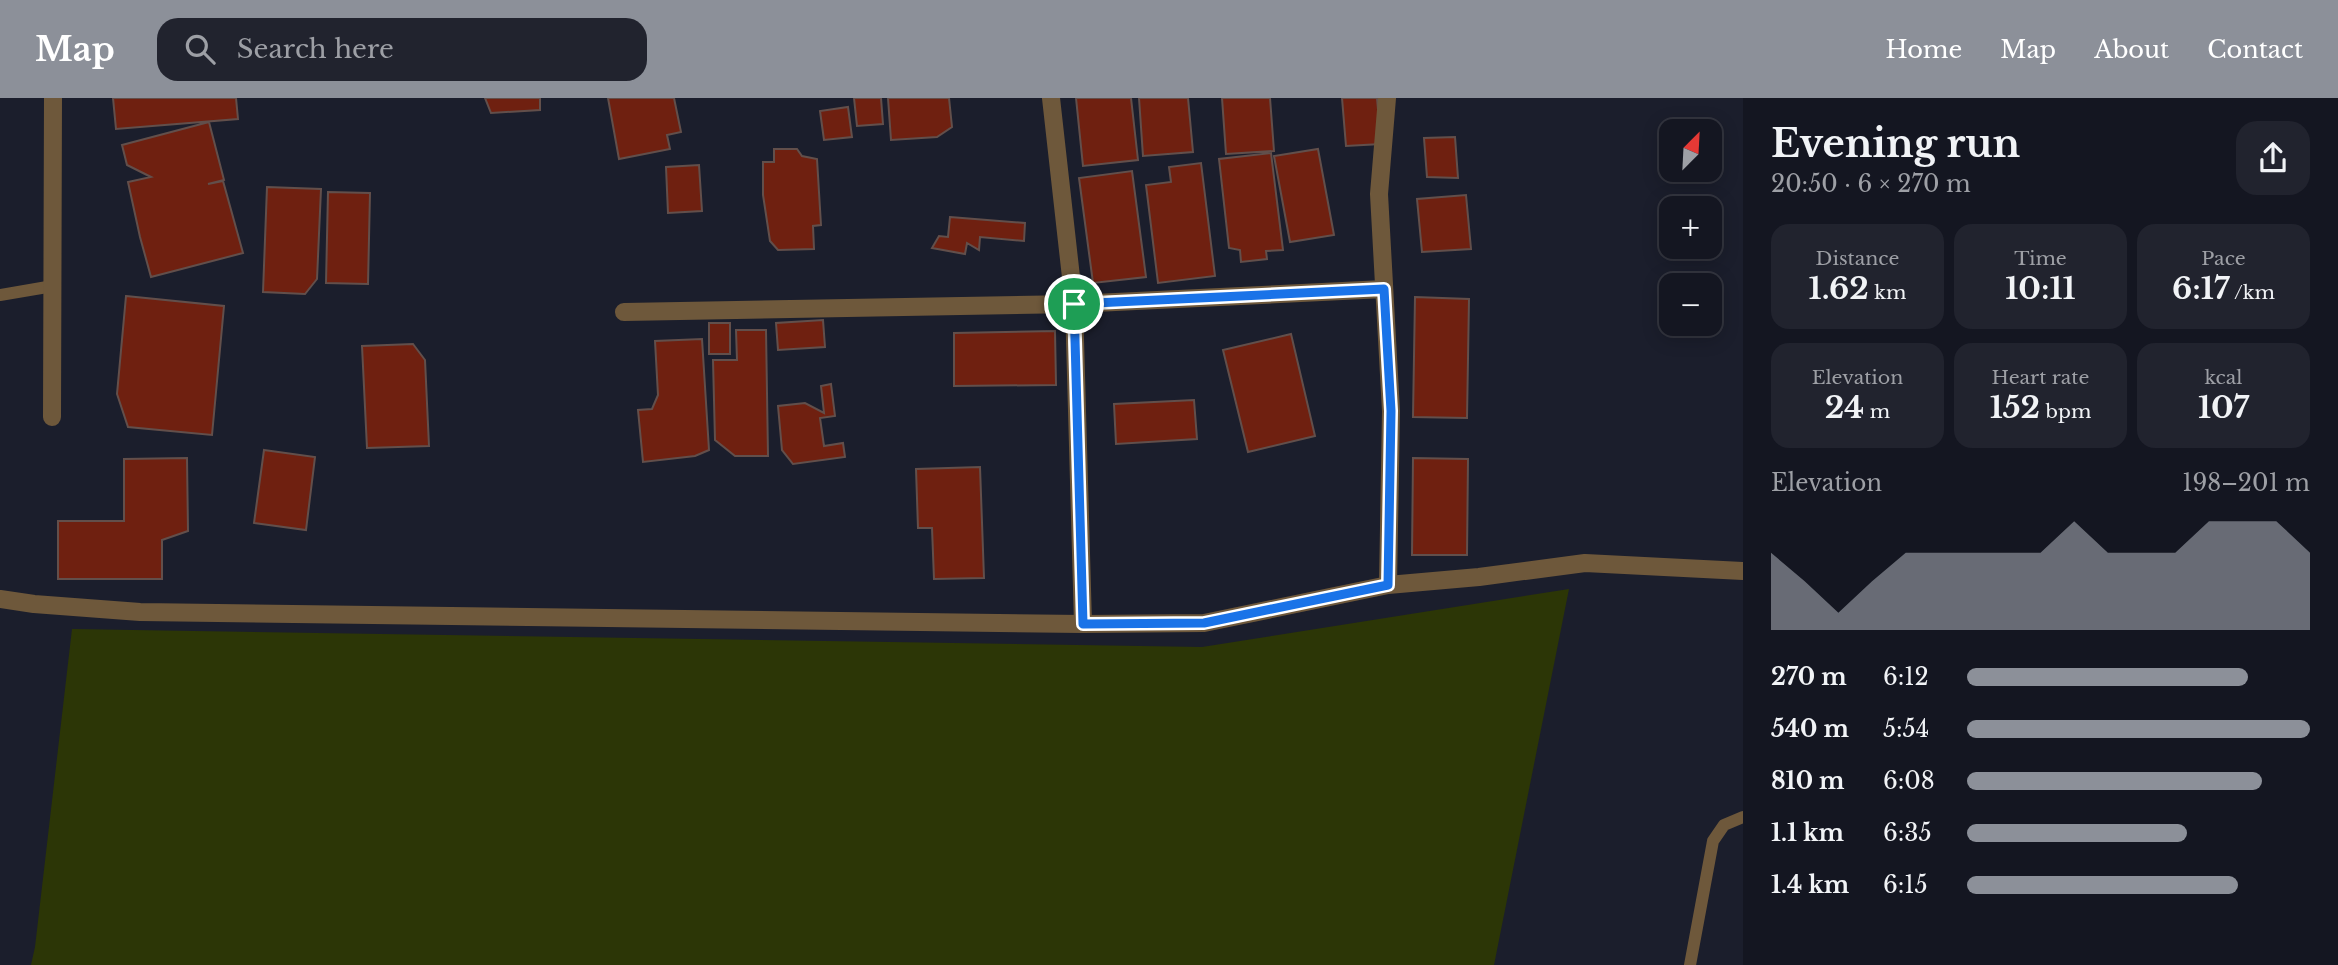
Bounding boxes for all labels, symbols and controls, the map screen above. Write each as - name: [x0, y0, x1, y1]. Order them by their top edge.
- search box: [157, 18, 647, 81]
- text: Map: [35, 29, 115, 70]
- icon: search: [181, 30, 219, 68]
- text: Search here: [237, 33, 394, 65]
- text: Home: [1886, 35, 1962, 64]
- text: Map: [2000, 35, 2056, 64]
- text: About: [2094, 35, 2169, 64]
- text: Contact: [2207, 35, 2303, 64]
- north arrow: [1659, 119, 1722, 182]
- map controls: [1659, 119, 1722, 336]
- text: Evening run: [1771, 120, 2020, 167]
- button: share: [2236, 121, 2310, 195]
- text: 20:50 · 6 × 270 m: [1771, 170, 1971, 198]
- button: +: [1659, 196, 1722, 259]
- text: Distance: [1816, 247, 1899, 270]
- text: Time: [2014, 247, 2067, 270]
- text: Pace: [2201, 247, 2246, 270]
- text: 1.62: [1809, 270, 1869, 307]
- text: 10:11: [2005, 270, 2076, 307]
- text: 6:17: [2172, 270, 2229, 307]
- button: −: [1659, 273, 1722, 336]
- pin: [1044, 274, 1104, 334]
- text: km: [1869, 281, 1906, 304]
- text: /km: [2229, 281, 2275, 304]
- icon: arrive: [1055, 285, 1093, 323]
- text: Elevation: [1812, 366, 1903, 389]
- text: Heart rate: [1992, 366, 2089, 389]
- text: kcal: [2205, 366, 2242, 389]
- text: 24: [1825, 389, 1864, 426]
- text: 152: [1990, 389, 2040, 426]
- text: 107: [2198, 389, 2249, 426]
- text: m: [1864, 400, 1890, 423]
- text: bpm: [2040, 400, 2091, 423]
- text: Elevation: [1771, 469, 1882, 497]
- text: 198–201 m: [2182, 469, 2310, 497]
- text: 270 m: [1771, 663, 1847, 691]
- text: 6:12: [1883, 663, 1929, 691]
- text: 540 m: [1771, 715, 1849, 743]
- text: 5:54: [1883, 715, 1929, 743]
- text: 810 m: [1771, 767, 1845, 795]
- text: 6:08: [1883, 767, 1935, 795]
- text: 1.1 km: [1771, 819, 1844, 847]
- text: 6:35: [1883, 819, 1932, 847]
- text: 1.4 km: [1771, 871, 1849, 899]
- text: 6:15: [1883, 871, 1928, 899]

